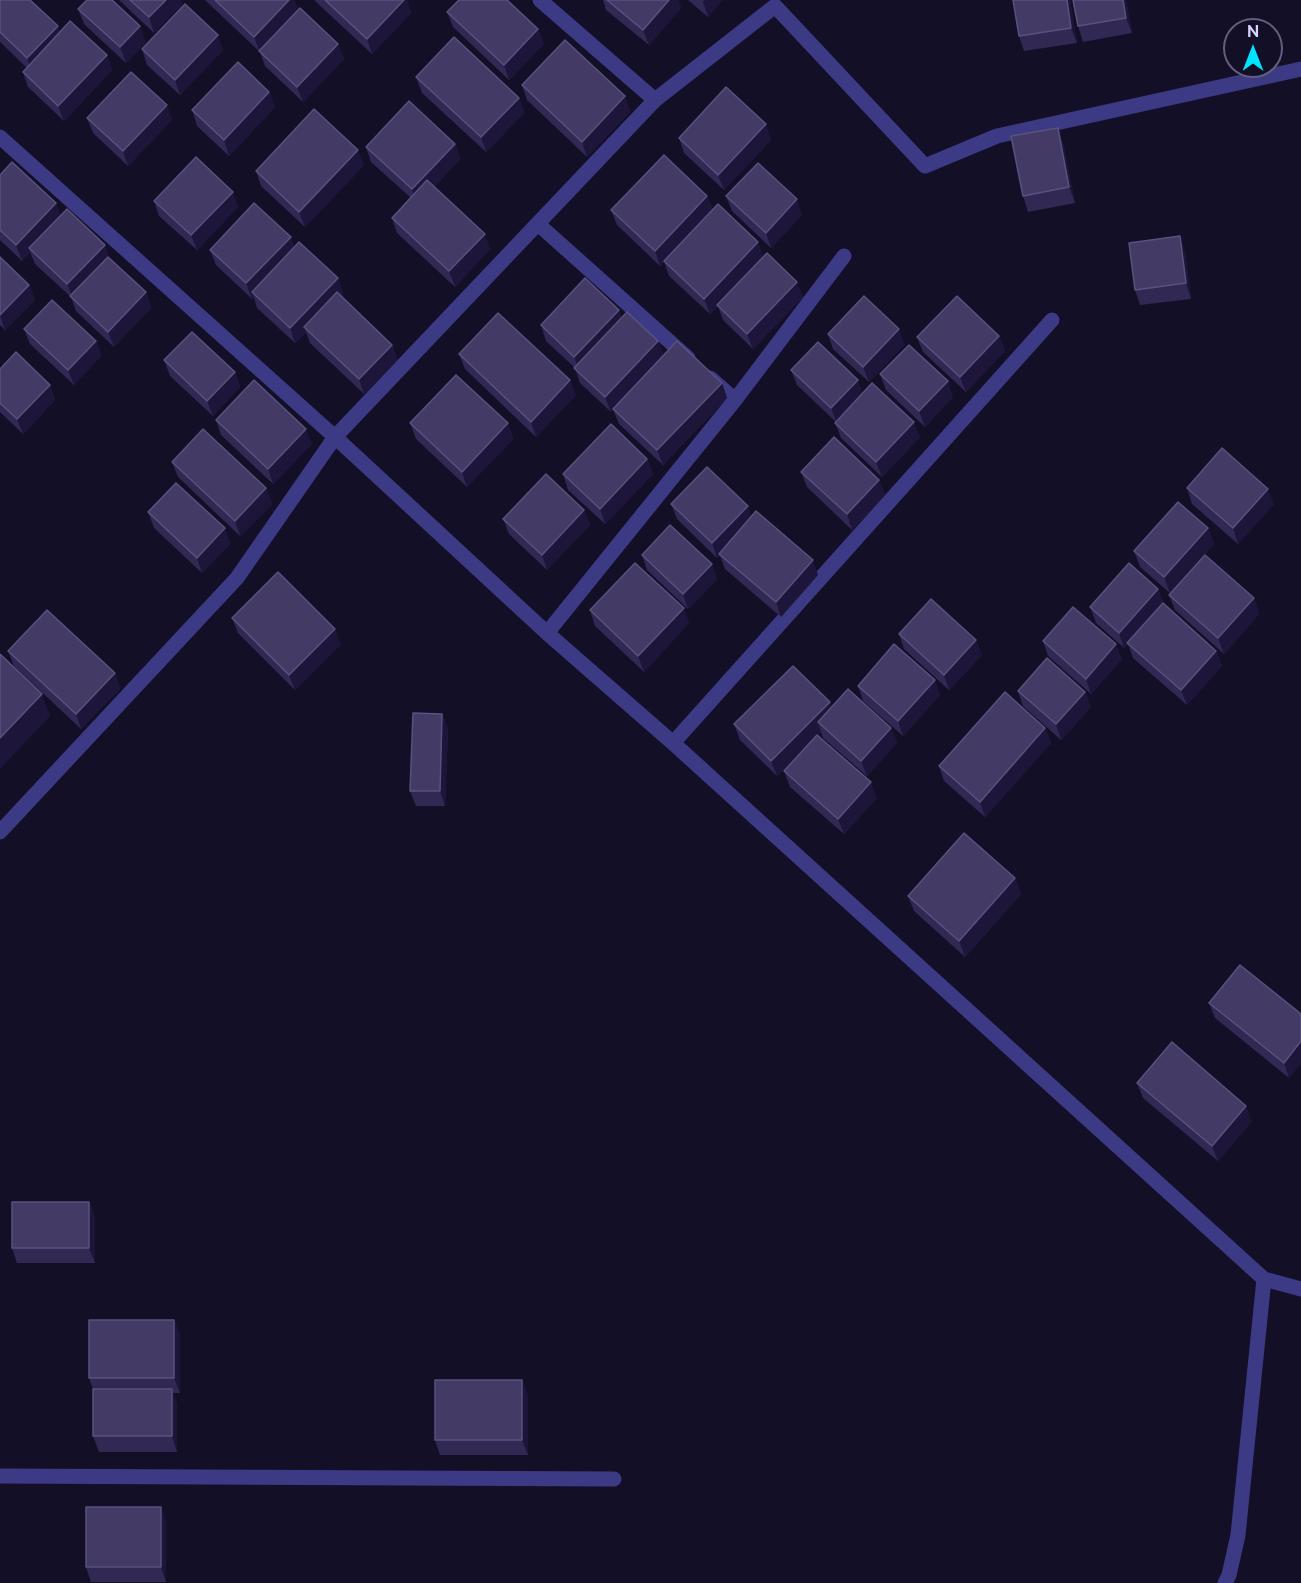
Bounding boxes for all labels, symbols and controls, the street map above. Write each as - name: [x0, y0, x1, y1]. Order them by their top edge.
- north arrow: [1223, 18, 1283, 78]
- text: N: [1247, 22, 1259, 41]

